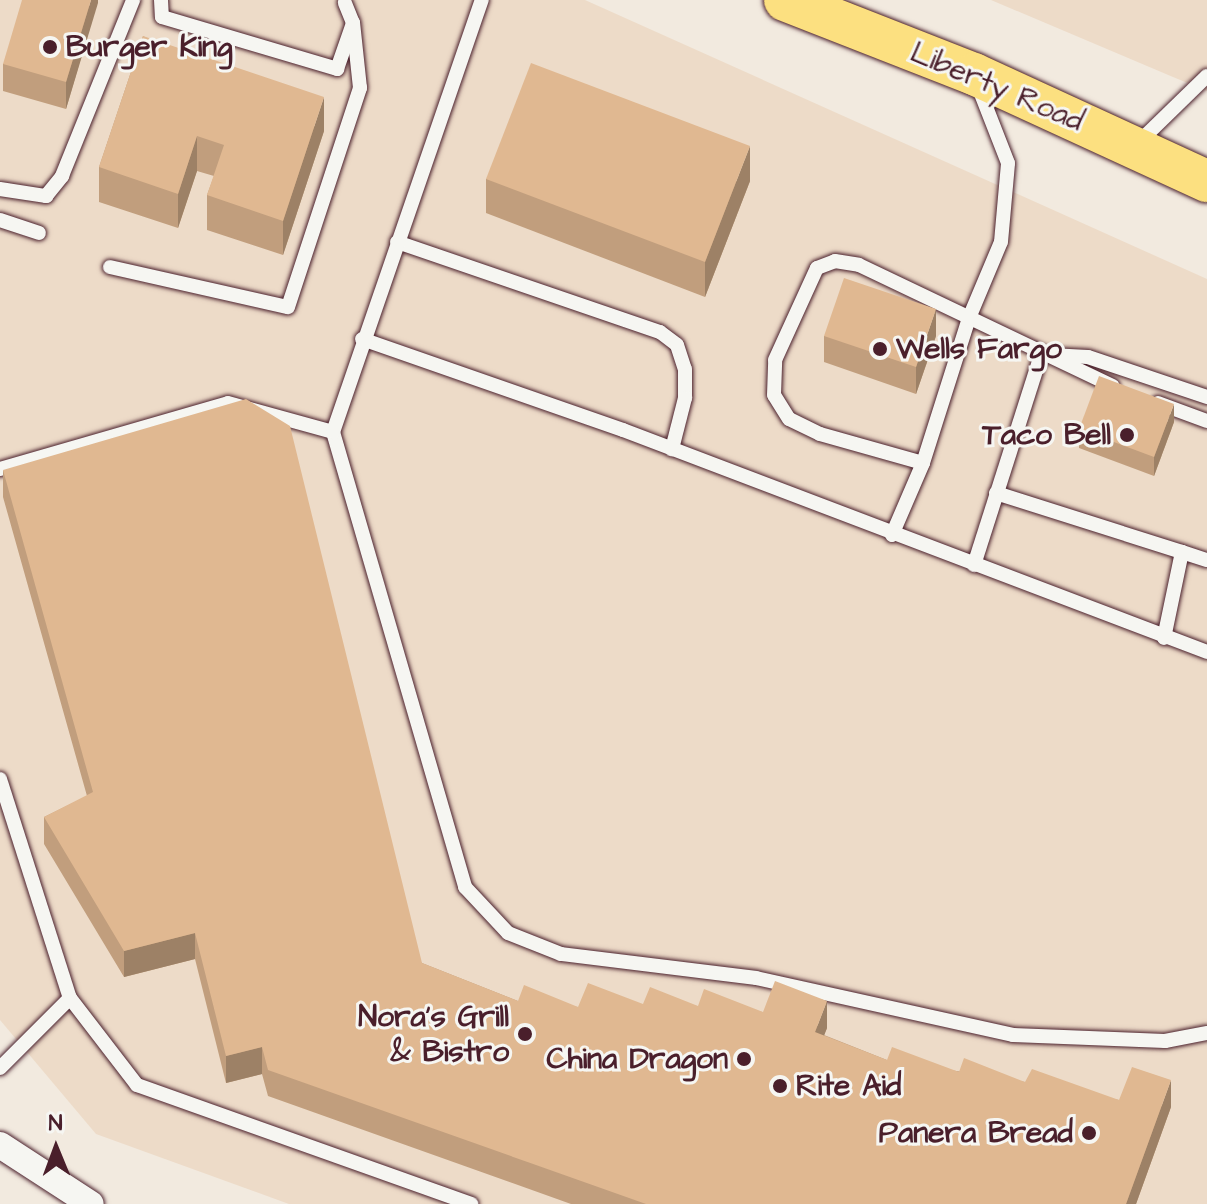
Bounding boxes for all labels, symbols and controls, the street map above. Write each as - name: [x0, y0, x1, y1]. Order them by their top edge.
- place label: Burger King: [66, 29, 233, 65]
- street label: Liberty Road: [905, 34, 1089, 140]
- marker: Burger King: [41, 38, 59, 56]
- place label: Wells Fargo: [896, 331, 1062, 367]
- marker: Wells Fargo: [871, 340, 889, 358]
- place label: Taco Bell: [982, 417, 1111, 453]
- marker: Taco Bell: [1118, 426, 1136, 444]
- place label: Nora’s Grill & Bistro: [358, 999, 509, 1070]
- marker: Nora’s Grill & Bistro: [516, 1025, 534, 1043]
- place label: China Dragon: [546, 1041, 728, 1077]
- marker: China Dragon: [735, 1050, 753, 1068]
- place label: Rite Aid: [796, 1068, 901, 1104]
- marker: Rite Aid: [771, 1077, 789, 1095]
- north arrow: [16, 1108, 96, 1188]
- text: N: [48, 1108, 63, 1139]
- place label: Panera Bread: [879, 1115, 1073, 1151]
- marker: Panera Bread: [1080, 1124, 1098, 1142]

